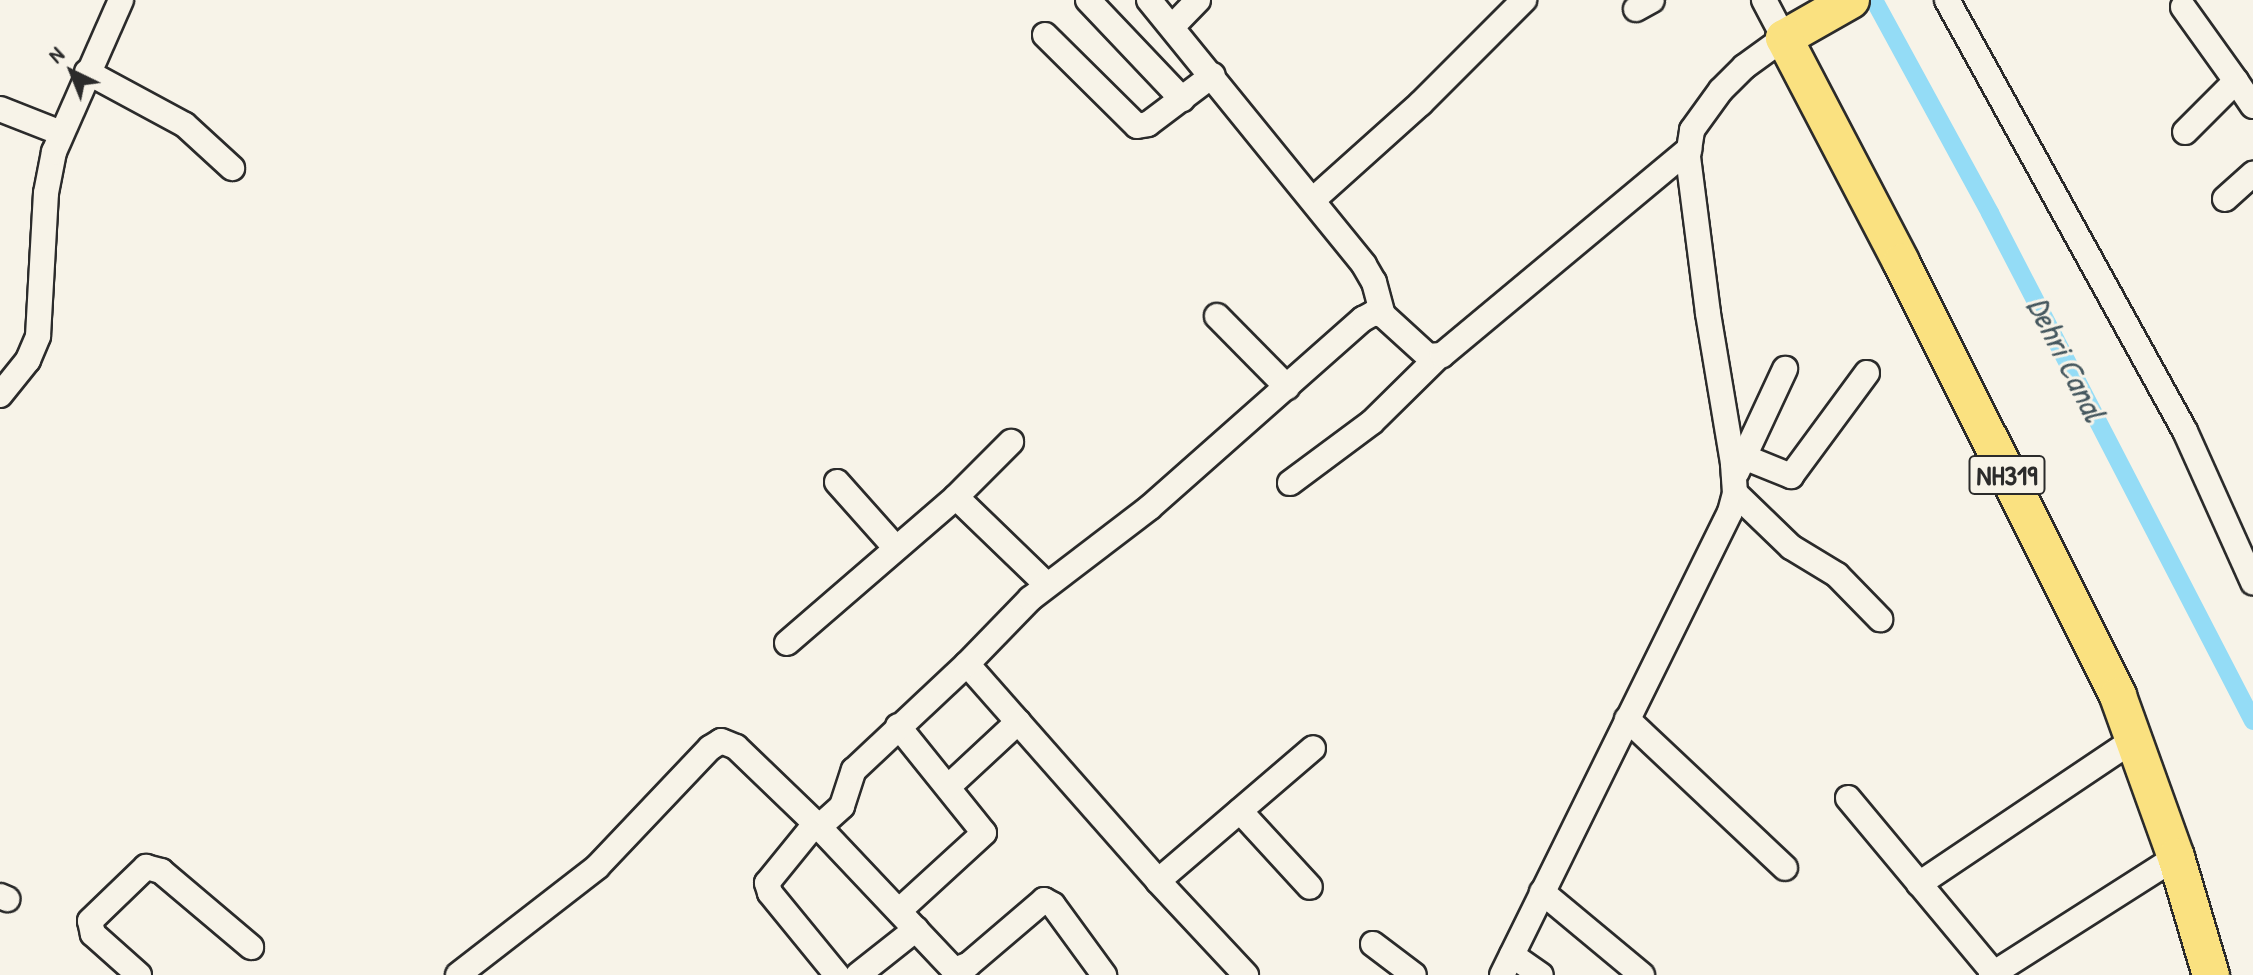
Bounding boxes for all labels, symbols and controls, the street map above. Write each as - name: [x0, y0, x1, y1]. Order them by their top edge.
- north arrow: [32, 32, 112, 112]
- text: N: [41, 39, 70, 69]
- water label: Dehri Canal: [2019, 291, 2113, 427]
- road number: NH319: [1967, 451, 2047, 499]

